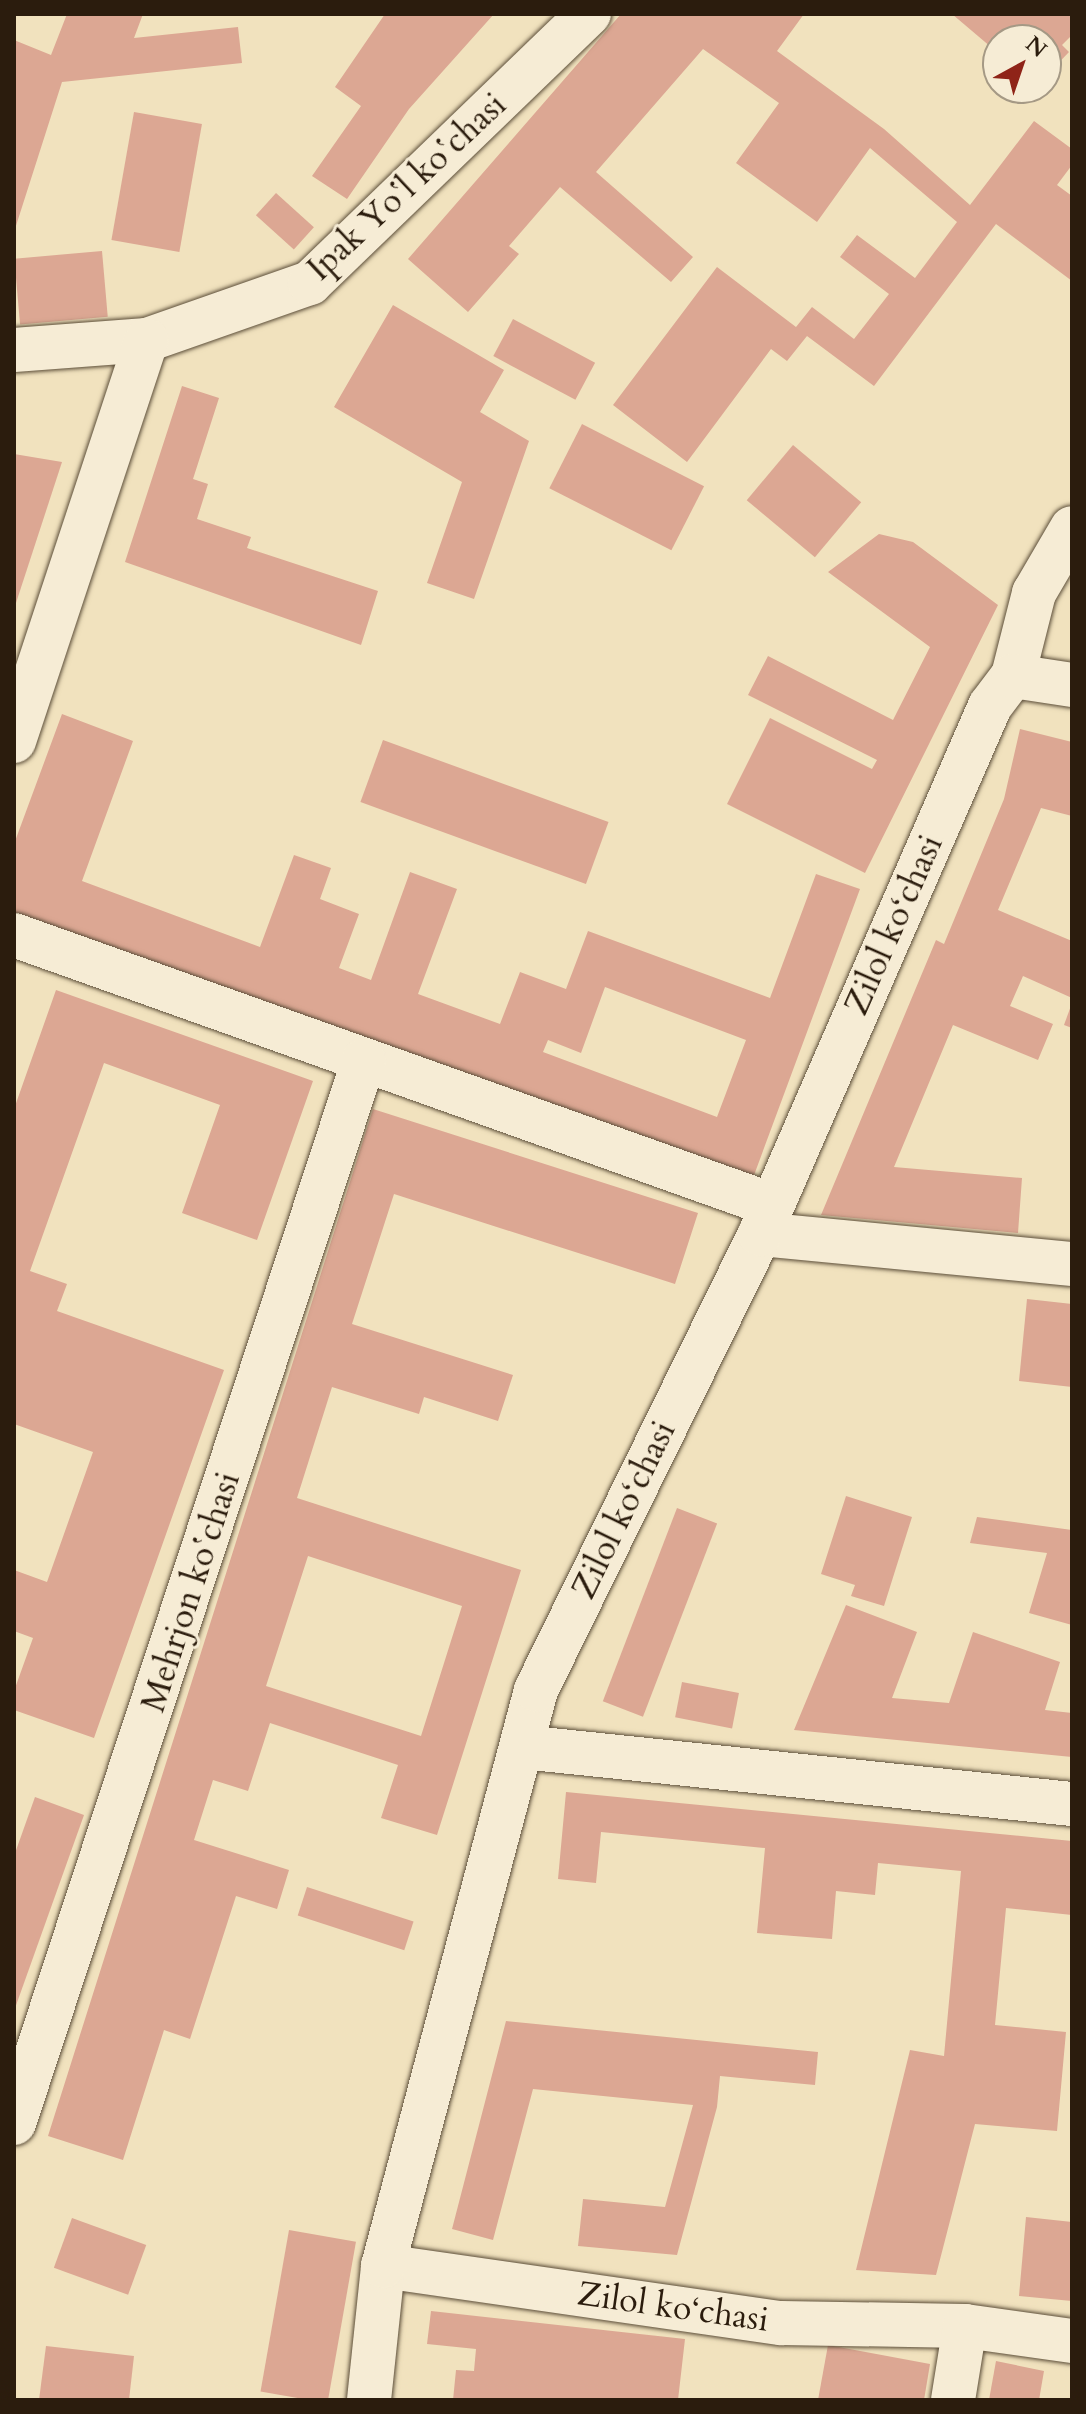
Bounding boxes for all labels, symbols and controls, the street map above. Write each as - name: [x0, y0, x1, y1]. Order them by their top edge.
- north arrow: [982, 24, 1062, 104]
- text: N: [1019, 30, 1053, 65]
- street label: Ipak Yoʻl koʻchasi: [299, 84, 515, 290]
- street label: Zilol ko‘chasi: [836, 829, 952, 1021]
- street label: Zilol ko‘chasi: [563, 1415, 685, 1605]
- street label: Mehrjon koʻchasi: [133, 1467, 249, 1717]
- street label: Zilol ko‘chasi: [575, 2273, 771, 2341]

